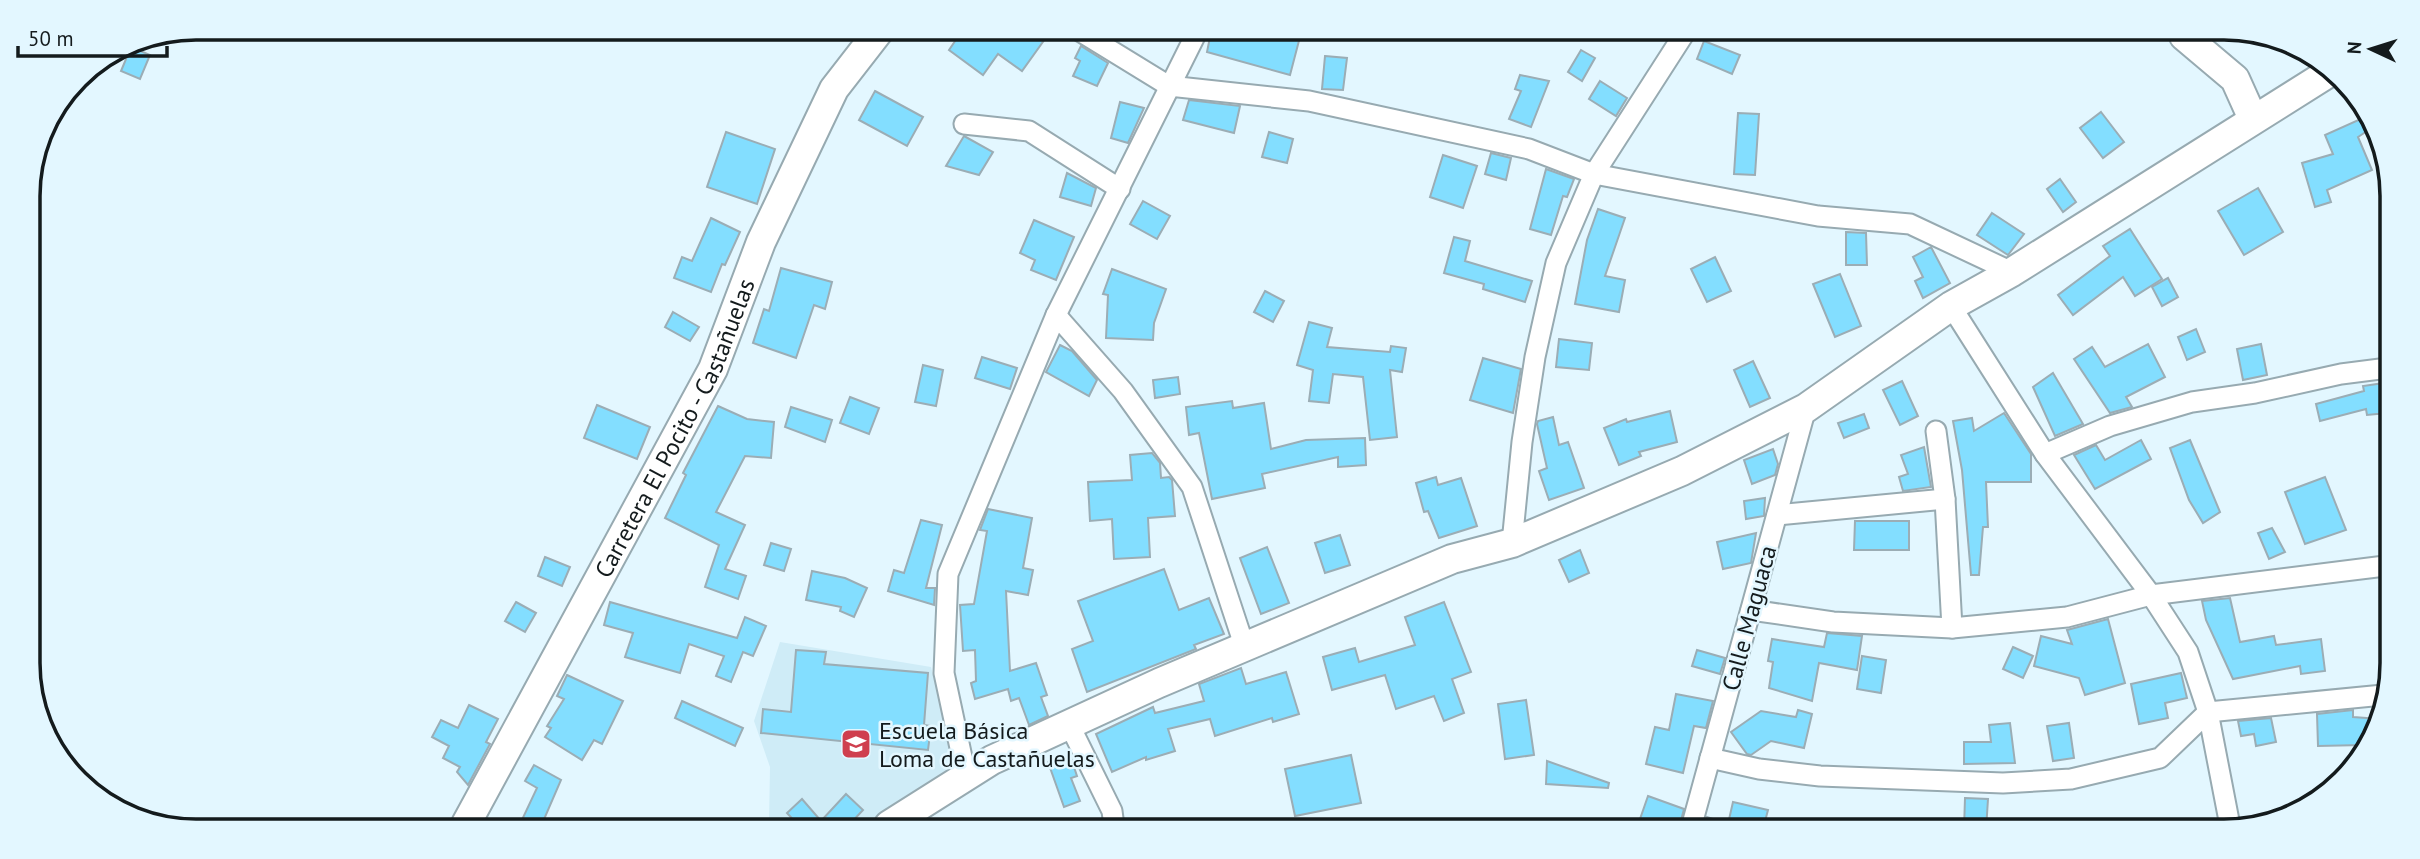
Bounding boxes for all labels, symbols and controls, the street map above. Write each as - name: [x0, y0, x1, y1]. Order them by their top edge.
- scale bar: [18, 14, 166, 58]
- north arrow: [2336, 14, 2406, 84]
- text: 50 m: [28, 25, 74, 52]
- text: N: [2342, 41, 2366, 55]
- street label: Carretera El Pocito - Castañuelas: [587, 274, 761, 583]
- street label: Calle Maguaca: [1715, 542, 1783, 694]
- place label: Escuela Básica Loma de Castañuelas: [879, 715, 1095, 774]
- school or university icon: Escuela Básica Loma de Castañuelas: [839, 727, 873, 761]

